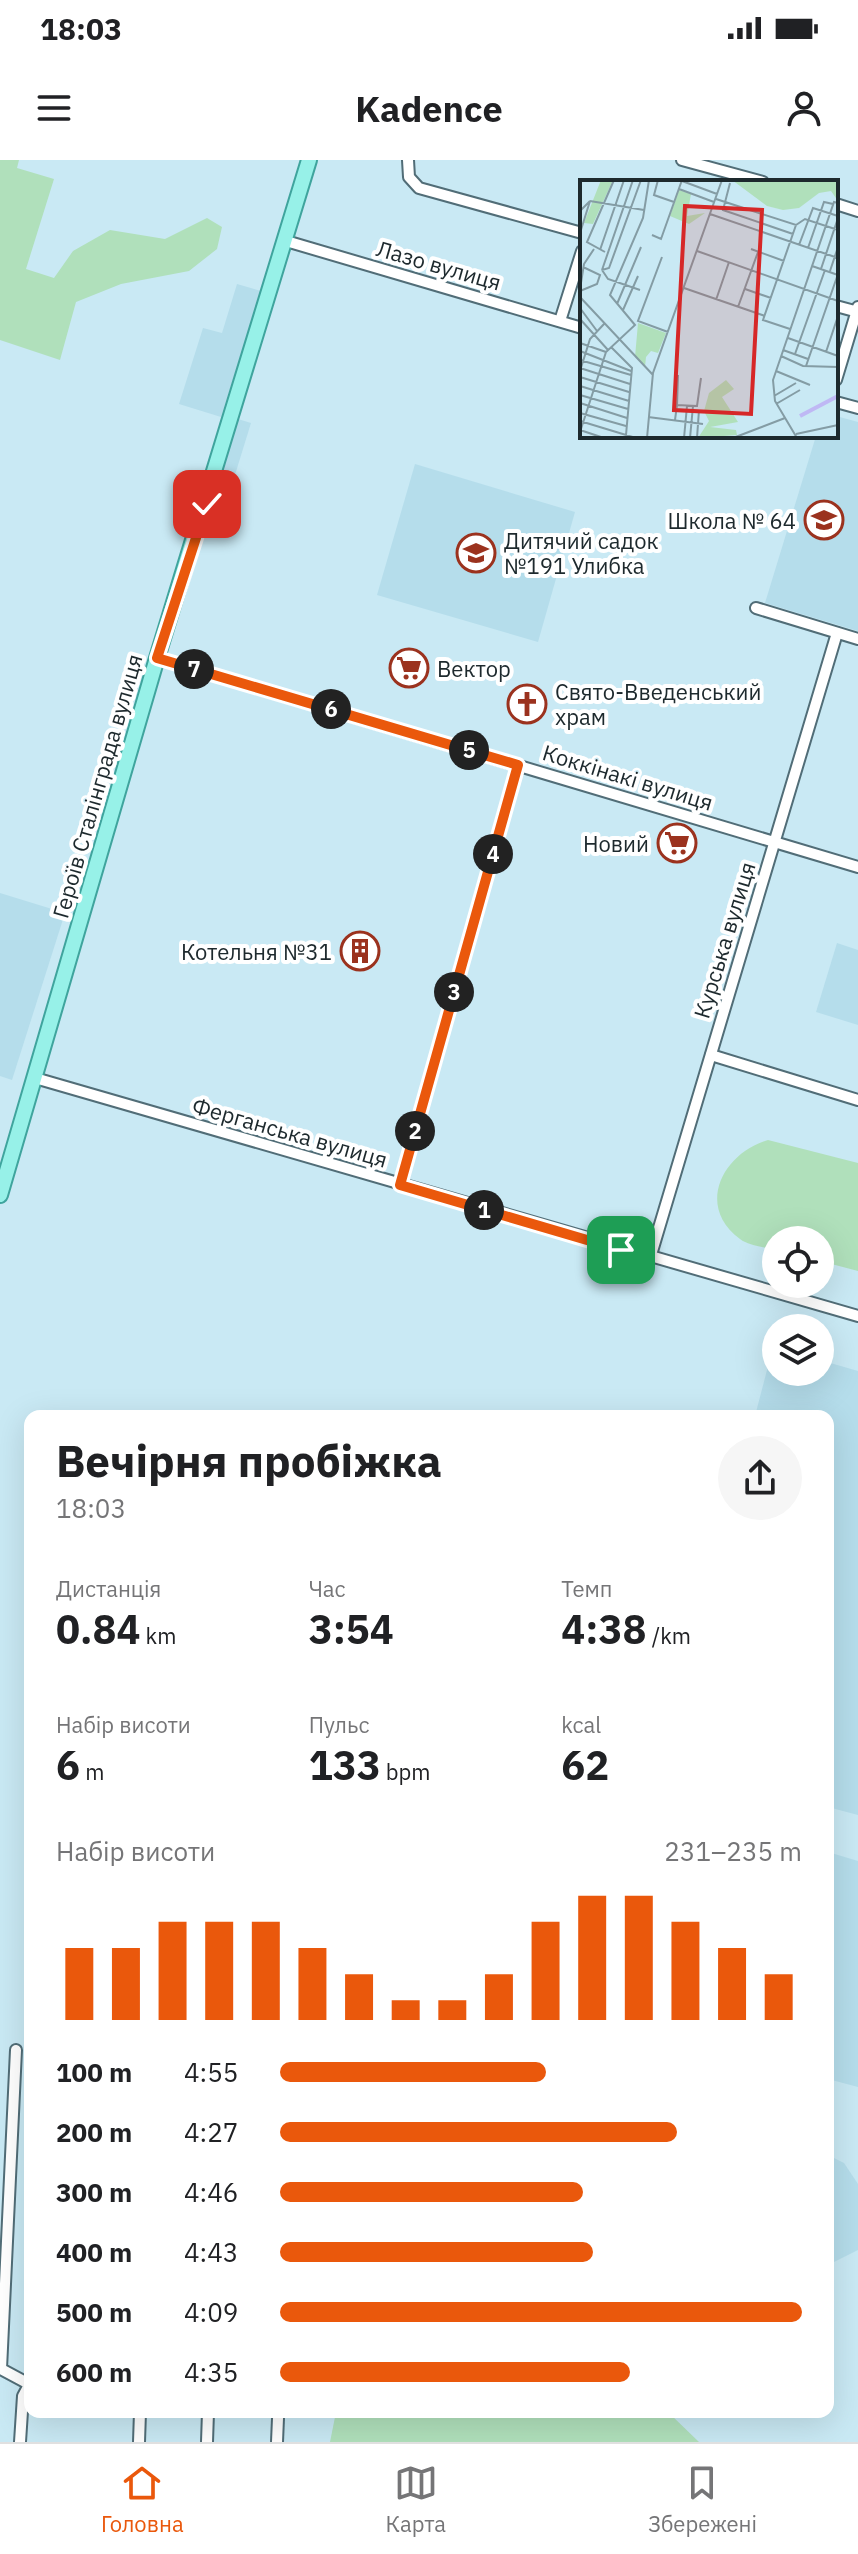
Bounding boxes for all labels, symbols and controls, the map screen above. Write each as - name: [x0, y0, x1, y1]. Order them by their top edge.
- text: 18:03: [40, 9, 122, 48]
- text: Kadence: [355, 85, 503, 132]
- icon: menu: [32, 86, 76, 130]
- icon: person: [782, 86, 826, 130]
- inset map: [580, 180, 838, 438]
- street label: Лазо вулиця: [373, 233, 505, 297]
- pin: [173, 470, 241, 538]
- icon: check: [185, 482, 229, 526]
- school or university icon: Школа № 64: [803, 499, 845, 541]
- place label: Школа № 64: [667, 506, 796, 535]
- place label: Дитячий садок №191 Улибка: [504, 526, 659, 580]
- school or university icon: Дитячий садок №191 Улибка: [455, 532, 497, 574]
- supermarket icon: Вектор: [388, 647, 430, 689]
- pin: 7: [174, 649, 214, 689]
- street label: Героїв Сталінграда вулиця: [45, 651, 149, 921]
- text: 7: [187, 654, 201, 683]
- place label: Вектор: [437, 654, 511, 683]
- place label: Свято-Введенський храм: [555, 677, 761, 731]
- church icon: Свято-Введенський храм: [506, 683, 548, 725]
- pin: 6: [311, 689, 351, 729]
- text: 6: [324, 694, 338, 723]
- pin: 5: [449, 730, 489, 770]
- text: 5: [462, 735, 476, 764]
- street label: Коккінакі вулиця: [539, 737, 717, 817]
- supermarket icon: Новий: [656, 822, 698, 864]
- place label: Новий: [583, 829, 649, 858]
- pin: 4: [473, 834, 513, 874]
- text: 4: [486, 839, 500, 868]
- street label: Курська вулиця: [686, 858, 762, 1022]
- building icon: Котельня №31: [339, 930, 381, 972]
- place label: Котельня №31: [181, 937, 332, 966]
- pin: 3: [434, 972, 474, 1012]
- text: 3: [447, 977, 461, 1006]
- street label: Ферганська вулиця: [189, 1090, 391, 1174]
- pin: 2: [395, 1111, 435, 1151]
- text: 2: [408, 1116, 422, 1145]
- pin: 1: [464, 1190, 504, 1230]
- text: 1: [477, 1195, 491, 1224]
- pin: [587, 1216, 655, 1284]
- map controls: [762, 1226, 834, 1386]
- button: locate: [762, 1226, 834, 1298]
- icon: arrive: [599, 1228, 643, 1272]
- button: layers: [762, 1314, 834, 1386]
- text: Вечірня пробіжка: [56, 1432, 442, 1489]
- button: share: [718, 1436, 802, 1520]
- text: 18:03: [56, 1491, 126, 1525]
- text: Дистанція: [56, 1574, 161, 1603]
- text: Час: [309, 1574, 346, 1603]
- text: Темп: [561, 1574, 612, 1603]
- text: 0.84: [56, 1603, 140, 1655]
- text: 3:54: [309, 1603, 394, 1655]
- text: 4:38: [561, 1603, 647, 1655]
- text: km: [140, 1621, 176, 1650]
- text: /km: [647, 1621, 691, 1650]
- text: Набір висоти: [56, 1710, 191, 1739]
- text: Пульс: [309, 1710, 369, 1739]
- text: kcal: [561, 1710, 601, 1739]
- text: 6: [56, 1739, 80, 1791]
- text: 133: [309, 1739, 381, 1791]
- text: 62: [561, 1739, 609, 1791]
- text: m: [80, 1757, 104, 1786]
- text: bpm: [381, 1757, 431, 1786]
- text: Набір висоти: [56, 1834, 215, 1868]
- text: 231–235 m: [664, 1834, 802, 1868]
- text: 100 m: [56, 2055, 132, 2089]
- text: 4:55: [184, 2055, 238, 2089]
- text: 200 m: [56, 2115, 132, 2149]
- text: 4:27: [184, 2115, 238, 2149]
- text: 300 m: [56, 2175, 132, 2209]
- text: 4:46: [184, 2175, 238, 2209]
- text: 400 m: [56, 2235, 132, 2269]
- text: 4:43: [184, 2235, 238, 2269]
- text: 500 m: [56, 2295, 132, 2329]
- text: 4:09: [184, 2295, 238, 2329]
- text: 600 m: [56, 2355, 132, 2389]
- text: 4:35: [184, 2355, 238, 2389]
- tab: Головна: [101, 2461, 184, 2538]
- tab: Карта: [386, 2461, 446, 2538]
- tab: Збережені: [648, 2461, 757, 2538]

